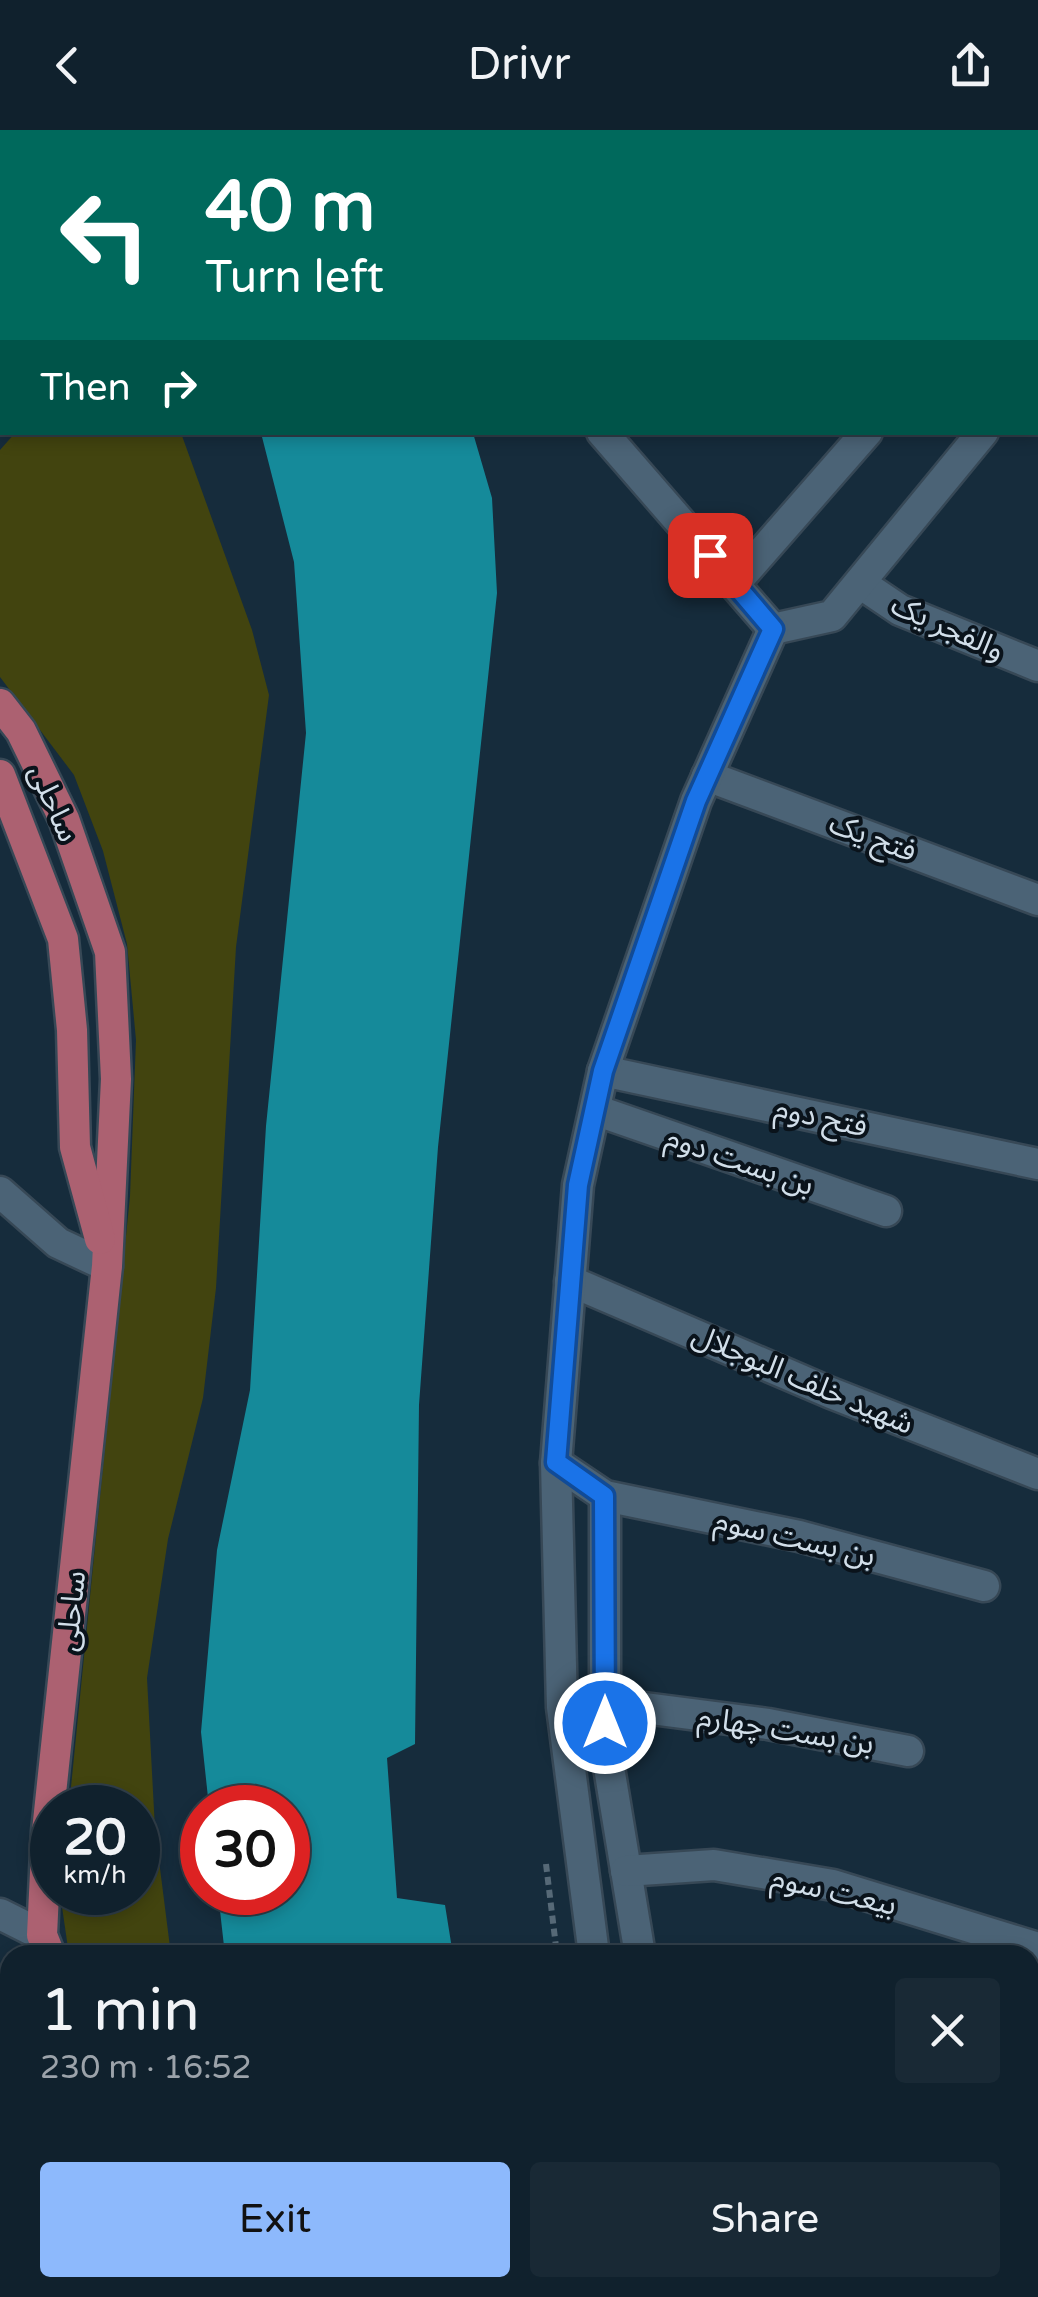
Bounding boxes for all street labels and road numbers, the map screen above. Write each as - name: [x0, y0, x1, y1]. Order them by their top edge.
- street label: والفجر یک: [885, 586, 1010, 669]
- street label: ساحلی: [20, 759, 87, 848]
- street label: فتح یک: [823, 805, 921, 873]
- street label: فتح دوم: [770, 1090, 871, 1148]
- street label: بن بست دوم: [660, 1119, 819, 1207]
- street label: شهید خلف البوجلال: [687, 1316, 919, 1443]
- street label: بن بست سوم: [710, 1502, 879, 1578]
- street label: ساحلی: [49, 1569, 94, 1653]
- street label: بن بست چهارم: [695, 1698, 877, 1766]
- street label: بیعت سوم: [767, 1859, 900, 1927]

